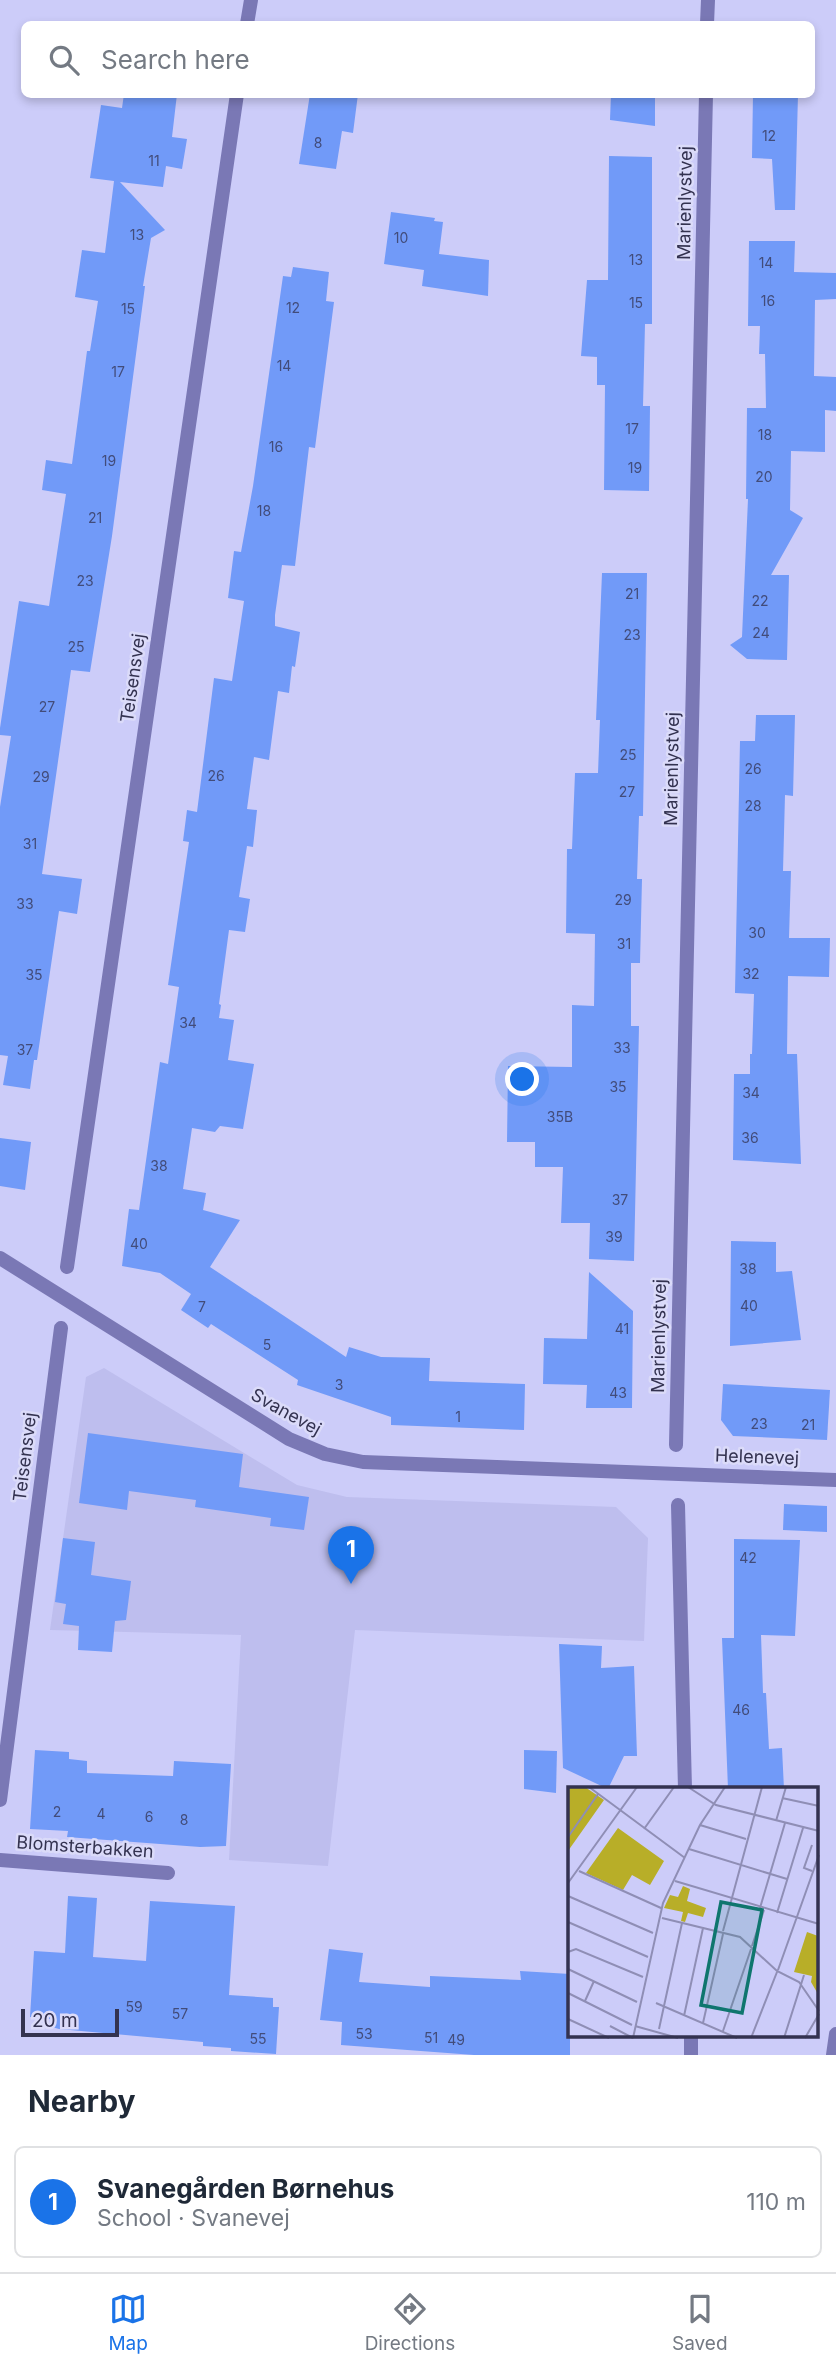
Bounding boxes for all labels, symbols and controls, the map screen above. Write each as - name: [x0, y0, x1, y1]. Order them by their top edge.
- search box: [21, 21, 815, 98]
- icon: search: [45, 41, 83, 79]
- text: Search here: [101, 44, 250, 75]
- house number: 12: [762, 127, 776, 144]
- house number: 8: [314, 134, 322, 151]
- street label: Marienlystvej: [673, 146, 696, 260]
- house number: 11: [148, 152, 160, 169]
- house number: 13: [130, 226, 144, 243]
- house number: 10: [394, 229, 408, 246]
- house number: 13: [629, 251, 643, 268]
- house number: 14: [759, 254, 773, 271]
- house number: 16: [761, 292, 775, 309]
- house number: 15: [629, 294, 643, 311]
- house number: 12: [286, 299, 300, 316]
- house number: 15: [121, 300, 135, 317]
- house number: 14: [277, 357, 291, 374]
- house number: 17: [111, 363, 125, 380]
- house number: 17: [625, 420, 639, 437]
- house number: 18: [758, 426, 772, 443]
- house number: 16: [269, 438, 283, 455]
- house number: 19: [102, 452, 116, 469]
- house number: 19: [628, 459, 642, 476]
- house number: 20: [755, 468, 773, 485]
- house number: 18: [257, 502, 271, 519]
- house number: 21: [88, 509, 102, 526]
- house number: 23: [76, 572, 94, 589]
- house number: 21: [625, 585, 639, 602]
- house number: 22: [751, 592, 769, 609]
- house number: 24: [752, 624, 770, 641]
- house number: 23: [623, 626, 641, 643]
- street label: Teisensvej: [116, 632, 149, 724]
- house number: 25: [67, 638, 85, 655]
- house number: 27: [39, 698, 55, 715]
- street label: Marienlystvej: [660, 712, 683, 826]
- house number: 25: [619, 746, 637, 763]
- house number: 26: [744, 760, 762, 777]
- house number: 26: [207, 767, 225, 784]
- house number: 29: [32, 768, 50, 785]
- house number: 27: [619, 783, 635, 800]
- house number: 28: [744, 797, 762, 814]
- house number: 31: [23, 835, 37, 852]
- house number: 29: [614, 891, 632, 908]
- house number: 33: [16, 895, 34, 912]
- house number: 30: [748, 924, 766, 941]
- house number: 31: [617, 935, 631, 952]
- house number: 32: [742, 965, 760, 982]
- house number: 35: [25, 966, 43, 983]
- house number: 34: [179, 1014, 197, 1031]
- house number: 33: [613, 1039, 631, 1056]
- house number: 37: [17, 1041, 33, 1058]
- your location: [505, 1062, 539, 1096]
- house number: 35: [609, 1078, 627, 1095]
- house number: 34: [742, 1084, 760, 1101]
- house number: 35B: [547, 1108, 573, 1125]
- house number: 36: [741, 1129, 759, 1146]
- house number: 38: [150, 1157, 168, 1174]
- house number: 37: [612, 1191, 628, 1208]
- house number: 39: [605, 1228, 623, 1245]
- house number: 40: [130, 1235, 148, 1252]
- house number: 38: [739, 1260, 757, 1277]
- street label: Marienlystvej: [647, 1279, 670, 1393]
- house number: 40: [740, 1297, 758, 1314]
- house number: 7: [198, 1298, 206, 1315]
- house number: 41: [615, 1320, 629, 1337]
- house number: 5: [263, 1336, 271, 1353]
- house number: 3: [335, 1376, 343, 1393]
- street label: Svanevej: [247, 1384, 325, 1439]
- house number: 43: [609, 1384, 627, 1401]
- house number: 1: [455, 1408, 461, 1425]
- street label: Teisensvej: [9, 1411, 40, 1503]
- house number: 23: [750, 1415, 768, 1432]
- house number: 21: [801, 1416, 815, 1433]
- street label: Helenevej: [715, 1445, 799, 1468]
- pin: 1: [328, 1526, 374, 1584]
- house number: 42: [739, 1549, 757, 1566]
- house number: 46: [732, 1701, 750, 1718]
- inset map: [568, 1787, 818, 2038]
- house number: 2: [53, 1803, 61, 1820]
- house number: 4: [96, 1805, 106, 1822]
- house number: 6: [145, 1808, 153, 1825]
- house number: 8: [180, 1811, 188, 1828]
- street label: Blomsterbakken: [16, 1831, 154, 1862]
- house number: 59: [125, 1998, 143, 2015]
- house number: 57: [172, 2005, 188, 2022]
- scale bar: [21, 2006, 119, 2038]
- text: 20 m: [32, 2009, 78, 2032]
- house number: 53: [355, 2025, 373, 2042]
- house number: 51: [424, 2029, 438, 2046]
- house number: 55: [249, 2030, 267, 2047]
- house number: 49: [447, 2031, 465, 2048]
- text: Nearby: [28, 2083, 136, 2119]
- text: Svanegården Børnehus: [97, 2173, 394, 2204]
- text: 1: [48, 2188, 58, 2216]
- text: 110 m: [746, 2188, 806, 2216]
- text: School · Svanevej: [97, 2204, 290, 2232]
- tab: Map: [108, 2290, 148, 2355]
- tab: Directions: [365, 2290, 455, 2355]
- tab: Saved: [672, 2290, 728, 2355]

